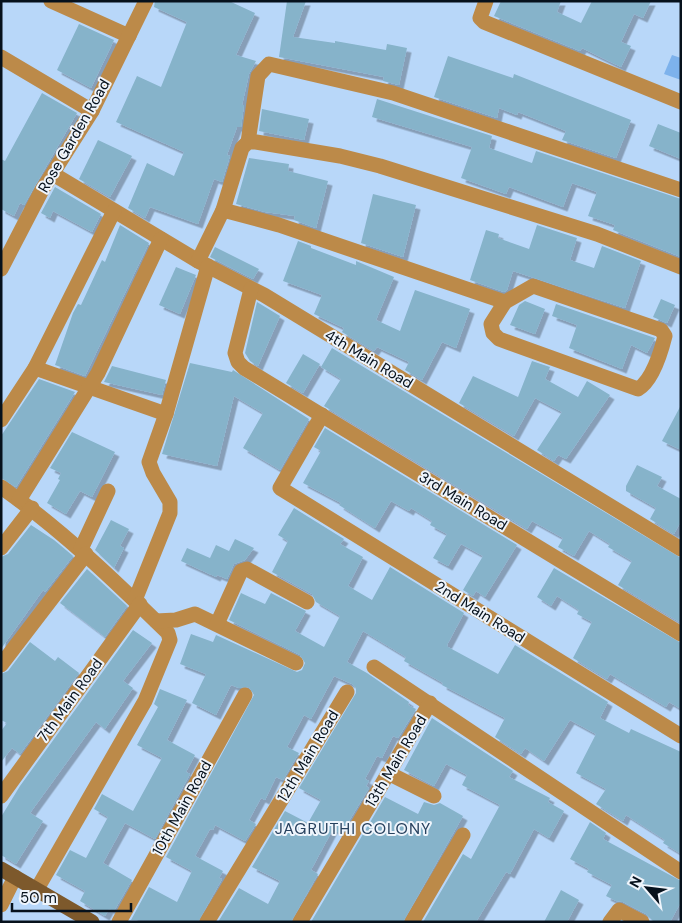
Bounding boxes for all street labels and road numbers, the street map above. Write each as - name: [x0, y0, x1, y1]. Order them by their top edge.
- street label: Rose Garden Road: [33, 76, 115, 196]
- street label: 4th Main Road: [321, 325, 417, 393]
- street label: 3rd Main Road: [415, 467, 511, 535]
- street label: 2nd Main Road: [431, 576, 529, 648]
- street label: 7th Main Road: [33, 654, 107, 746]
- street label: 12th Main Road: [273, 706, 343, 806]
- street label: 13th Main Road: [361, 711, 431, 811]
- street label: 10th Main Road: [148, 757, 216, 859]

